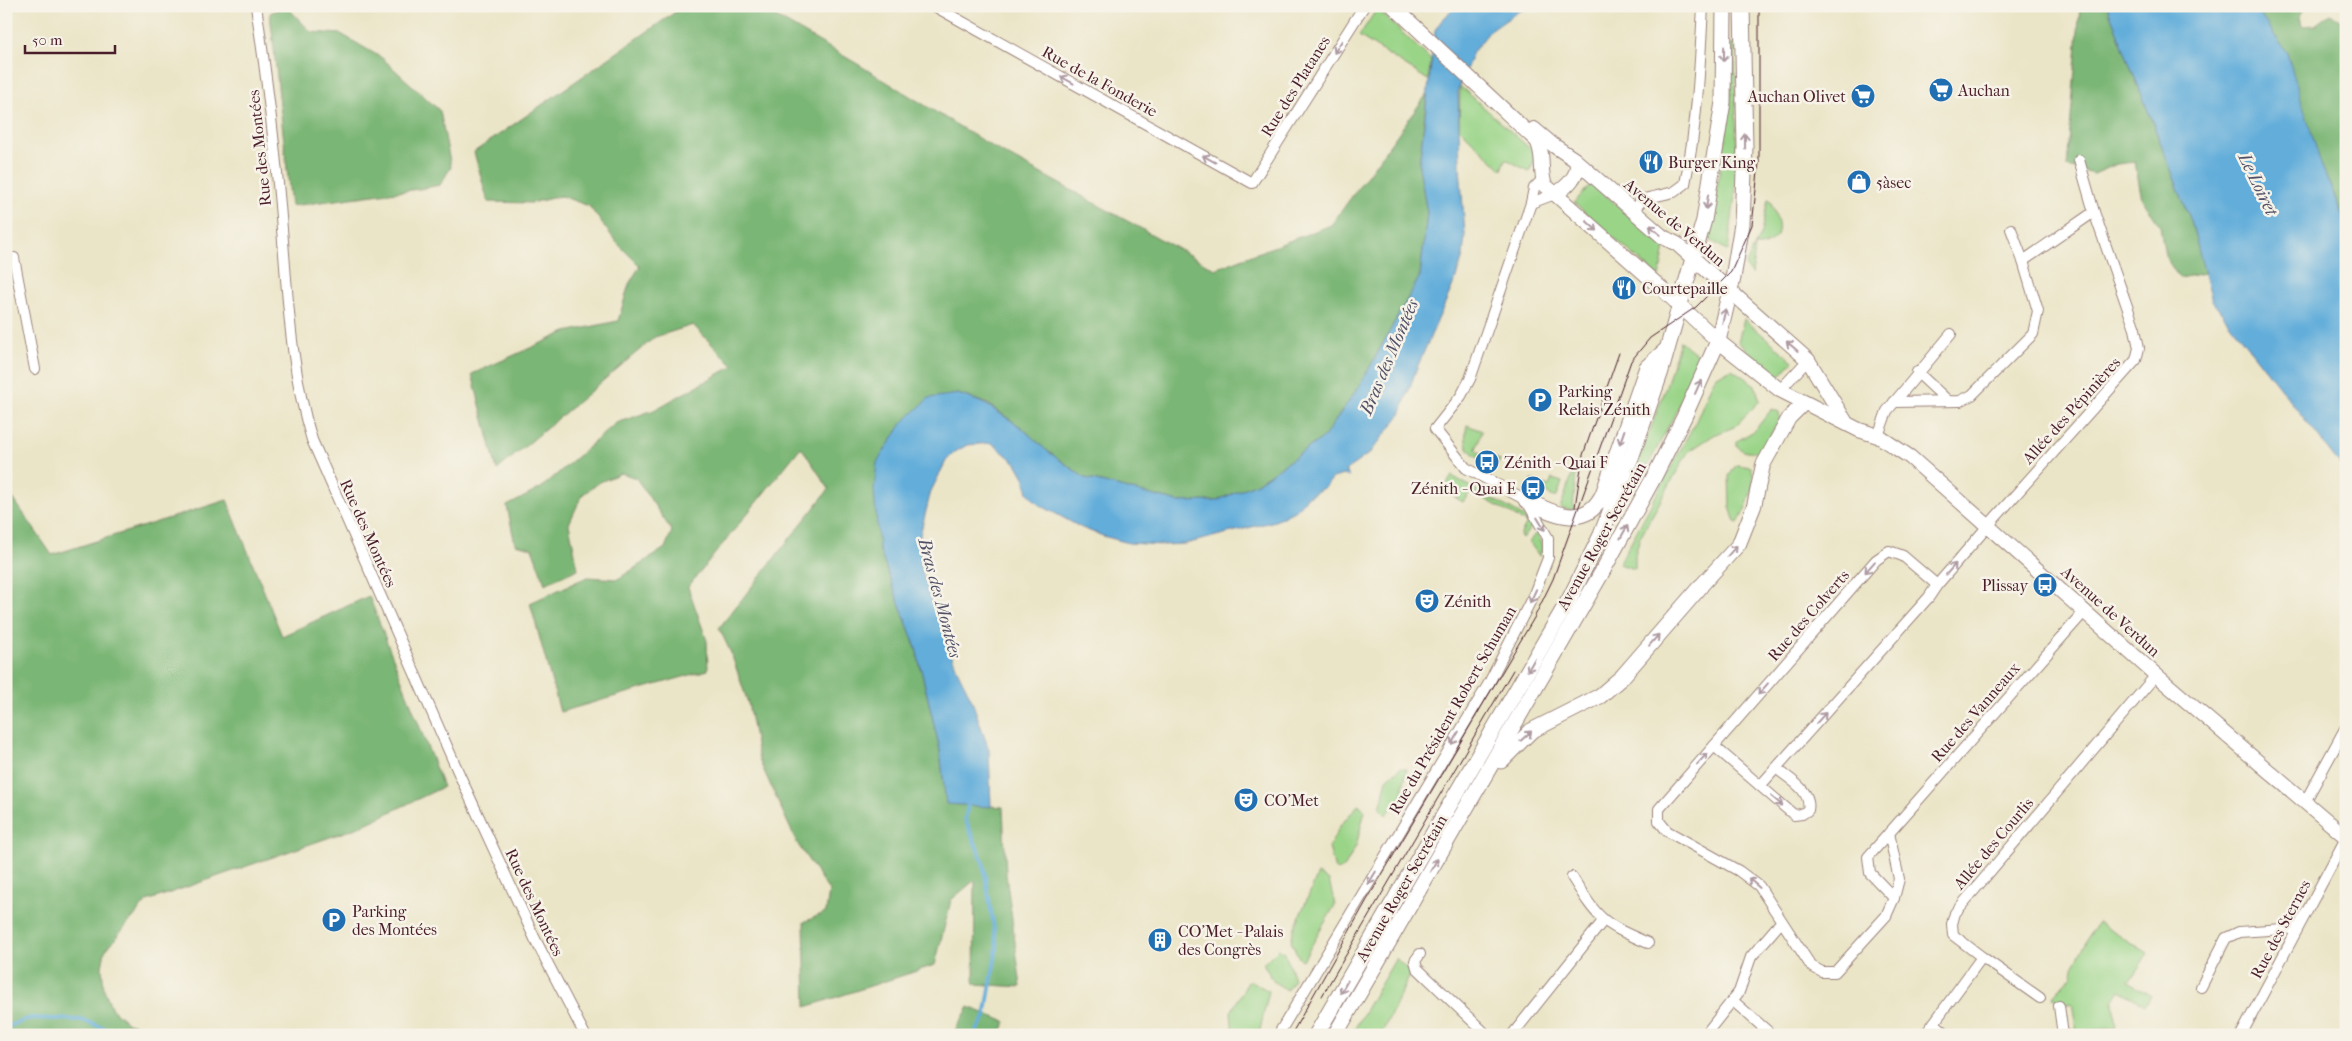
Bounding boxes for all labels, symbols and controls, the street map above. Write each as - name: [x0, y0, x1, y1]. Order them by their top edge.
- scale bar: [25, 22, 115, 54]
- text: 50 m: [32, 31, 63, 49]
- street label: Rue des Platanes: [1257, 32, 1334, 140]
- one-way arrow: [1332, 40, 1343, 54]
- street label: Rue de la Fonderie: [1039, 42, 1161, 121]
- one-way arrow: [1719, 46, 1728, 62]
- one-way arrow: [1060, 75, 1075, 85]
- supermarket icon: Auchan: [1928, 77, 1954, 103]
- place label: Auchan: [1957, 81, 2011, 100]
- supermarket icon: Auchan Olivet: [1850, 83, 1876, 109]
- place label: Auchan Olivet: [1747, 87, 1846, 106]
- street label: Rue des Montées: [244, 89, 275, 207]
- one-way arrow: [1740, 133, 1749, 149]
- water label: Le Loiret: [2233, 148, 2282, 220]
- restaurant icon: Burger King: [1638, 149, 1664, 175]
- place label: Burger King: [1668, 153, 1756, 172]
- one-way arrow: [1202, 154, 1217, 163]
- shop icon: 5àsec: [1846, 169, 1872, 195]
- place label: 5àsec: [1876, 173, 1911, 192]
- street label: Avenue de Verdun: [1619, 174, 1730, 271]
- one-way arrow: [1702, 193, 1712, 209]
- one-way arrow: [1586, 221, 1599, 232]
- one-way arrow: [1648, 224, 1661, 236]
- restaurant icon: Courtepaille: [1611, 275, 1637, 301]
- place label: Courtepaille: [1642, 279, 1728, 298]
- water label: Bras des Montées: [1355, 296, 1423, 419]
- one-way arrow: [1720, 308, 1729, 324]
- one-way arrow: [1786, 341, 1799, 352]
- street label: Allée des Pépinières: [2018, 353, 2124, 468]
- one-way arrow: [1693, 380, 1703, 395]
- place label: Parking Relais Zénith: [1558, 382, 1651, 419]
- parking icon: Parking Relais Zénith: [1527, 387, 1553, 413]
- one-way arrow: [1617, 429, 1627, 445]
- bus stop icon: Zénith - Quai F: [1474, 449, 1500, 475]
- place label: Zénith - Quai F: [1504, 453, 1608, 472]
- street label: Avenue Roger Secrétain: [1552, 458, 1650, 614]
- bus stop icon: Zénith - Quai E: [1520, 475, 1546, 501]
- street label: Rue des Montées: [336, 476, 401, 590]
- place label: Zénith - Quai E: [1411, 479, 1516, 498]
- one-way arrow: [1536, 517, 1546, 531]
- one-way arrow: [1619, 524, 1629, 539]
- water label: Bras des Montées: [913, 535, 966, 661]
- one-way arrow: [1726, 545, 1738, 558]
- one-way arrow: [1864, 560, 1876, 573]
- street label: Avenue de Verdun: [2057, 561, 2164, 661]
- one-way arrow: [1945, 563, 1956, 576]
- street label: Rue des Colverts: [1764, 566, 1853, 665]
- bus stop icon: Plissay: [2032, 572, 2058, 598]
- place label: Plissay: [1982, 576, 2028, 595]
- theatre icon: Zénith: [1414, 588, 1440, 614]
- one-way arrow: [1528, 588, 1537, 603]
- place label: Zénith: [1444, 592, 1491, 611]
- street label: Rue du Président Robert Schuman: [1385, 602, 1520, 818]
- one-way arrow: [1648, 634, 1660, 647]
- one-way arrow: [1526, 657, 1536, 672]
- street label: Rue des Vanneaux: [1927, 658, 2024, 766]
- one-way arrow: [1758, 682, 1769, 695]
- one-way arrow: [1815, 711, 1827, 724]
- one-way arrow: [1519, 730, 1532, 742]
- one-way arrow: [1450, 731, 1460, 745]
- one-way arrow: [1696, 753, 1707, 766]
- theatre icon: CO'Met: [1233, 787, 1259, 813]
- place label: CO'Met: [1264, 791, 1319, 810]
- street label: Allée des Courlis: [1949, 794, 2037, 894]
- one-way arrow: [1770, 795, 1783, 806]
- street label: Avenue Roger Secrétain: [1351, 811, 1452, 966]
- street label: Rue des Montées: [501, 845, 568, 959]
- one-way arrow: [1430, 858, 1440, 873]
- one-way arrow: [1366, 871, 1376, 885]
- street label: Rue des Sternes: [2246, 876, 2315, 982]
- one-way arrow: [1747, 877, 1760, 888]
- place label: Parking des Montées: [352, 902, 437, 939]
- parking icon: Parking des Montées: [321, 907, 347, 933]
- place label: CO'Met - Palais des Congrès: [1178, 922, 1283, 959]
- building icon: CO'Met - Palais des Congrès: [1147, 927, 1173, 953]
- one-way arrow: [1339, 979, 1349, 994]

